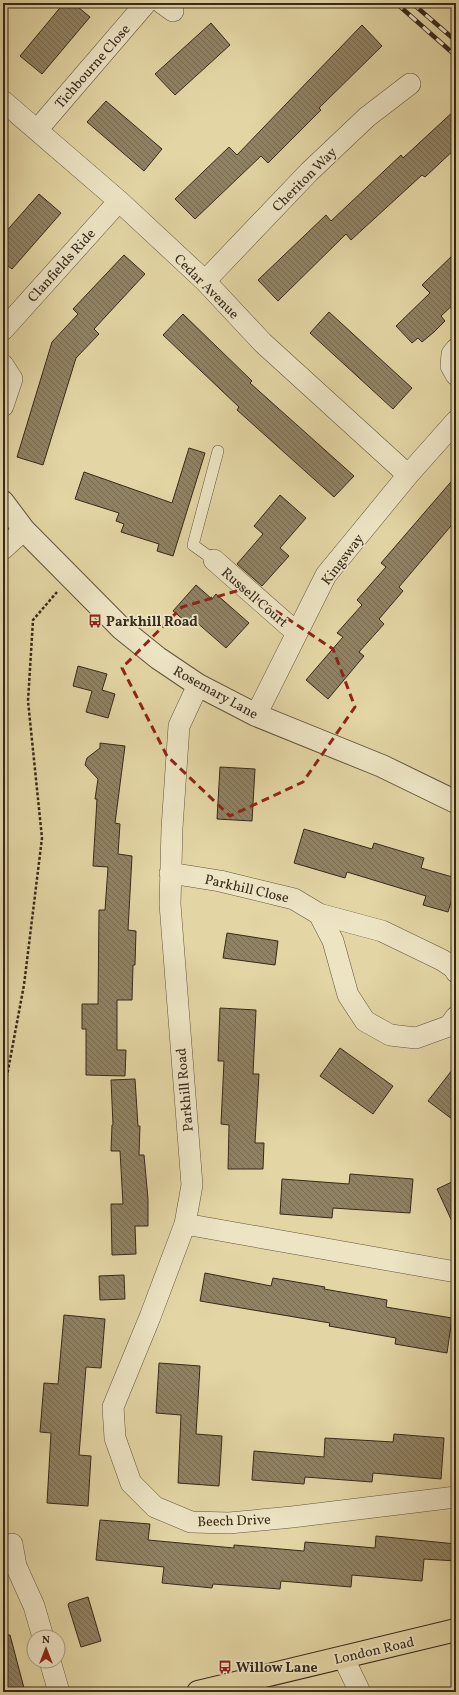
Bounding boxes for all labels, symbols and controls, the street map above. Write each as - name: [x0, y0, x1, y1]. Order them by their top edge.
- street label: Tichbourne Close: [51, 20, 135, 113]
- street label: Cheriton Way: [269, 143, 342, 217]
- street label: Clanfields Ride: [24, 225, 101, 307]
- street label: Cedar Avenue: [169, 250, 243, 324]
- street label: Kingsway: [318, 530, 369, 590]
- street label: Russell Court: [217, 564, 291, 632]
- bus stop icon: Parkhill Road: [87, 613, 103, 629]
- place label: Parkhill Road: [106, 613, 198, 632]
- street label: Rosemary Lane: [169, 662, 261, 725]
- street label: Parkhill Close: [203, 871, 291, 908]
- street label: Parkhill Road: [172, 1047, 199, 1133]
- street label: Beech Drive: [197, 1511, 271, 1532]
- north arrow: [26, 1629, 66, 1669]
- text: N: [42, 1633, 50, 1648]
- street label: London Road: [332, 1633, 416, 1670]
- bus stop icon: Willow Lane: [217, 1659, 233, 1675]
- place label: Willow Lane: [236, 1659, 318, 1678]

